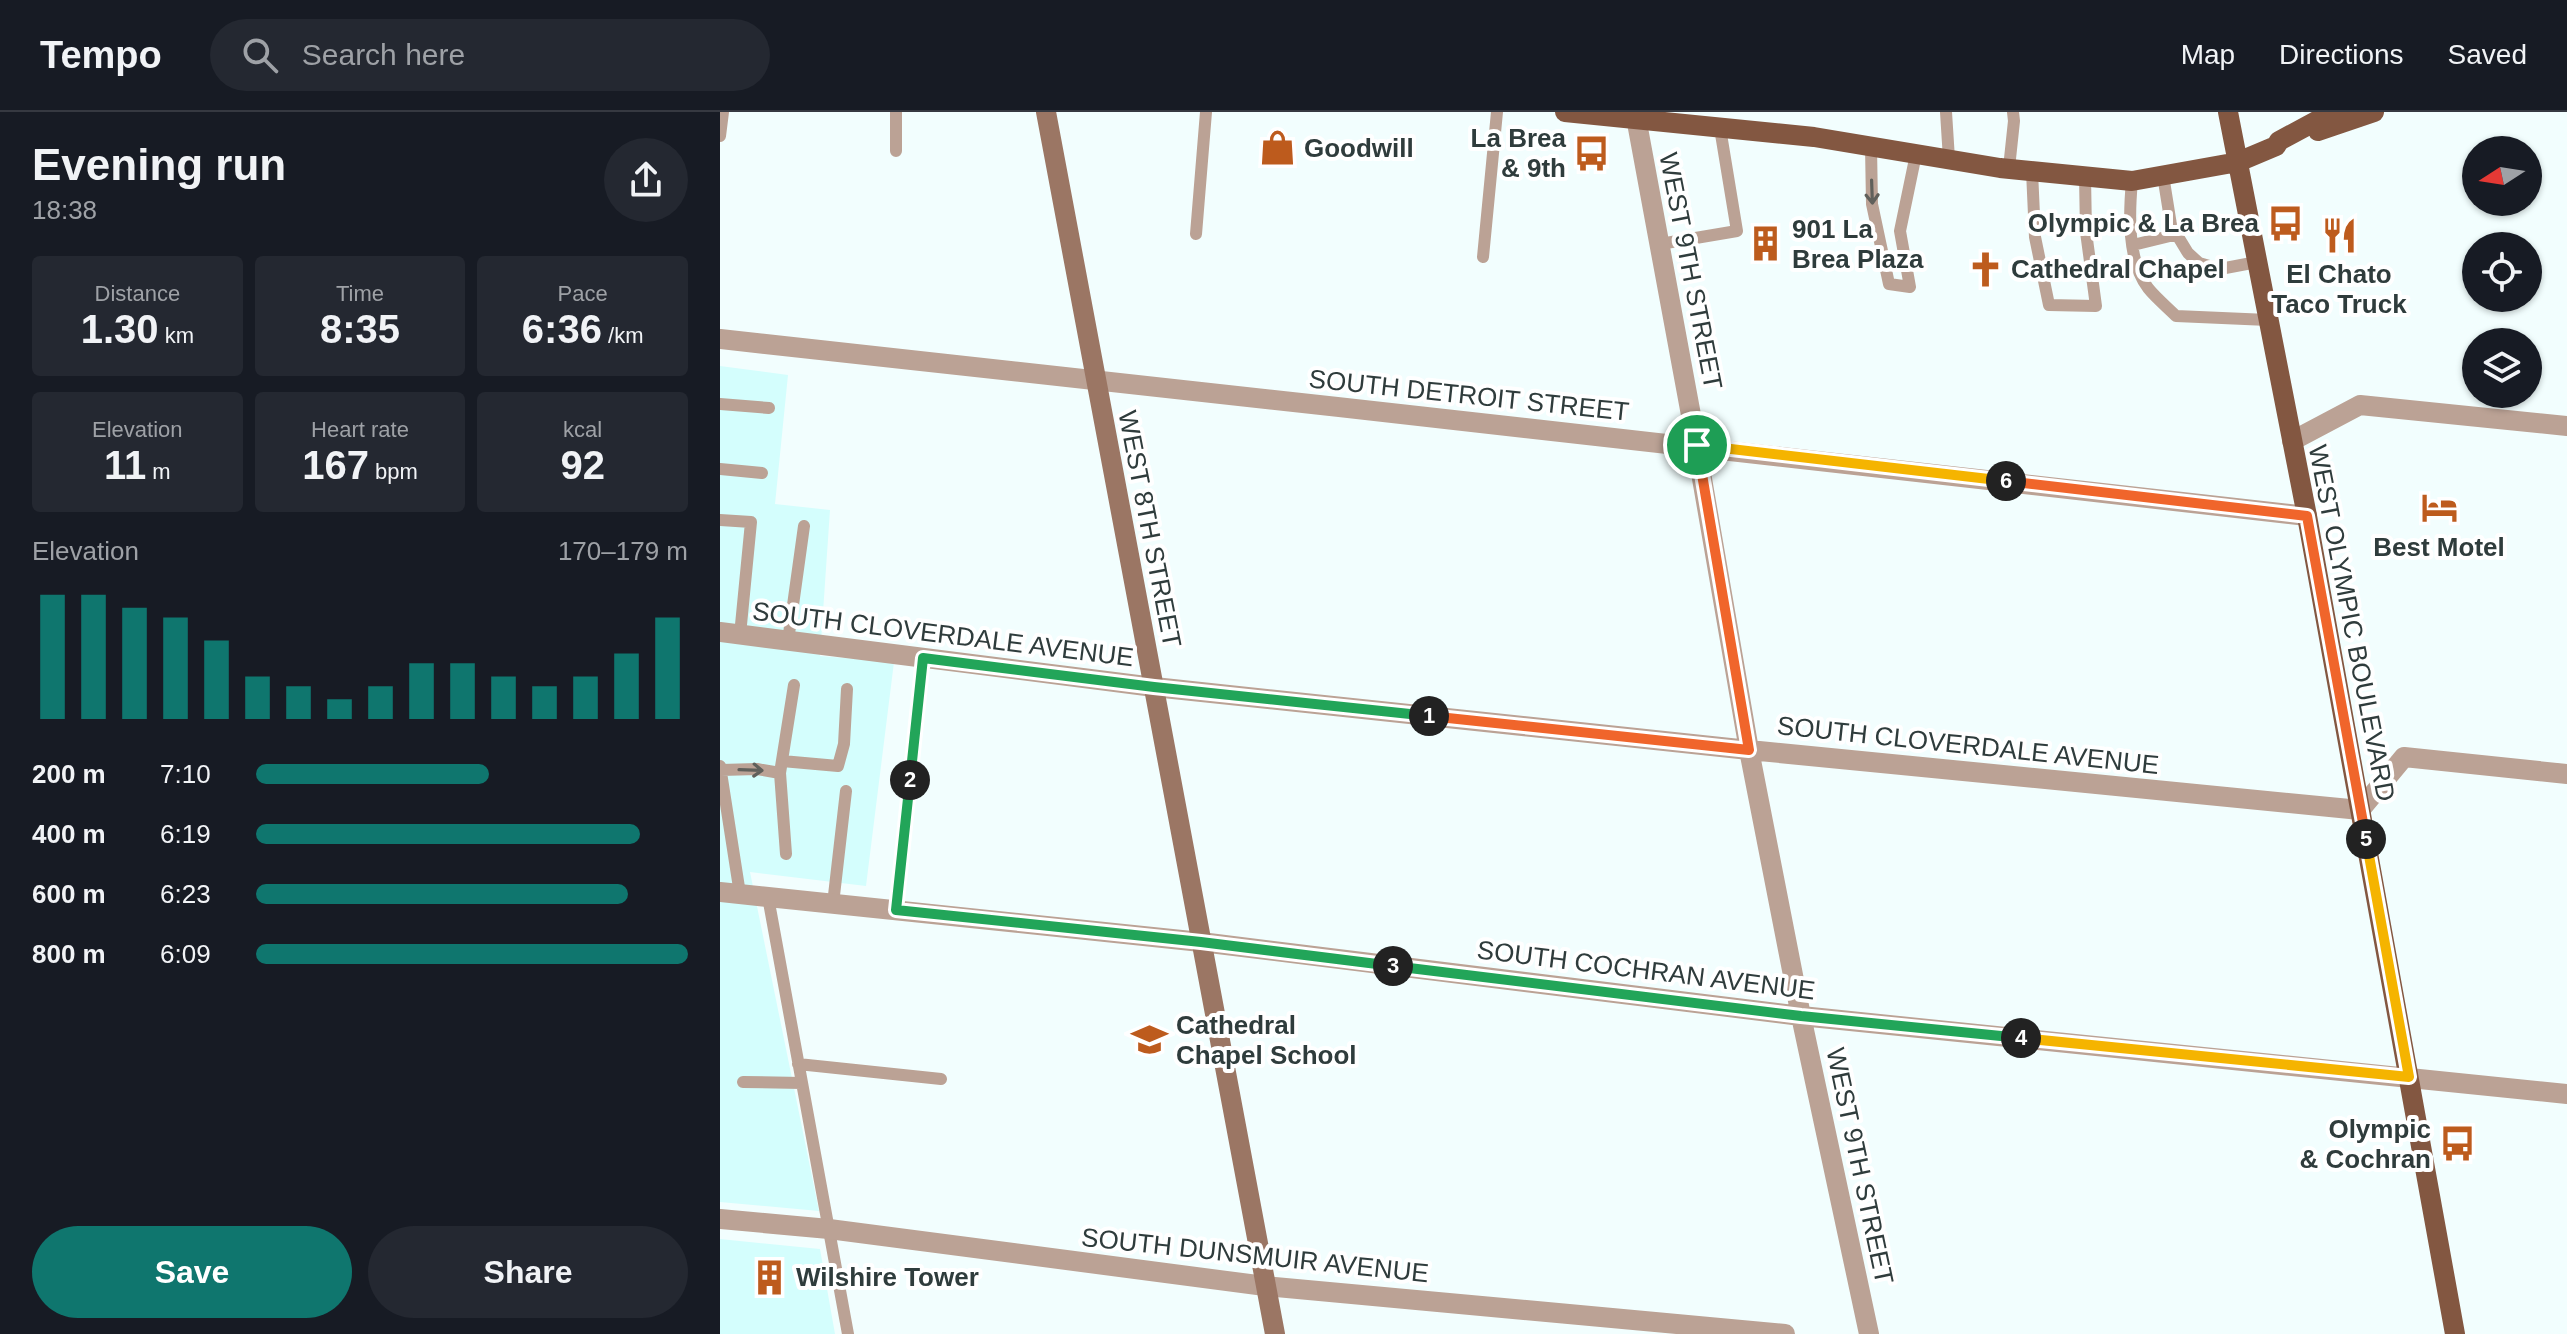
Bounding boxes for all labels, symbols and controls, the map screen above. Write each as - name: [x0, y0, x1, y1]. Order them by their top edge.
- search box: [210, 19, 770, 91]
- icon: search: [238, 33, 282, 77]
- text: Tempo: [40, 34, 162, 76]
- text: Search here: [302, 38, 465, 71]
- text: Map: [2181, 39, 2235, 70]
- text: Directions: [2279, 39, 2404, 70]
- text: Saved: [2448, 39, 2527, 70]
- place label: La Brea & 9th: [1471, 123, 1567, 183]
- shop icon: Goodwill: [1259, 129, 1297, 167]
- place label: Goodwill: [1304, 133, 1414, 163]
- bus stop icon: La Brea & 9th: [1573, 134, 1611, 172]
- north arrow: [2462, 136, 2542, 216]
- map controls: [2462, 136, 2542, 408]
- button: share: [604, 138, 688, 222]
- text: Evening run: [32, 140, 286, 189]
- street label: WEST 9TH STREET: [1653, 150, 1729, 392]
- one-way arrow: [1864, 178, 1879, 205]
- text: 18:38: [32, 195, 97, 225]
- bus stop icon: Olympic & La Brea: [2266, 204, 2304, 242]
- place label: Olympic & La Brea: [2028, 208, 2260, 238]
- place label: 901 La Brea Plaza: [1792, 214, 1924, 274]
- restaurant icon: El Chato Taco Truck: [2320, 216, 2358, 254]
- building icon: 901 La Brea Plaza: [1747, 225, 1785, 263]
- button: locate: [2462, 232, 2542, 312]
- church icon: Cathedral Chapel: [1966, 250, 2004, 288]
- place label: Cathedral Chapel: [2011, 254, 2225, 284]
- place label: El Chato Taco Truck: [2271, 259, 2407, 319]
- text: Distance: [95, 281, 180, 306]
- text: Time: [336, 281, 384, 306]
- text: Pace: [558, 281, 608, 306]
- text: 1.30: [81, 307, 159, 351]
- text: 8:35: [320, 307, 400, 351]
- text: 6:36: [522, 307, 602, 351]
- text: km: [159, 323, 194, 348]
- text: /km: [602, 323, 643, 348]
- button: layers: [2462, 328, 2542, 408]
- street label: SOUTH DETROIT STREET: [1307, 363, 1631, 427]
- street label: WEST 8TH STREET: [1112, 408, 1188, 650]
- pin: [1663, 411, 1731, 479]
- text: Elevation: [92, 417, 183, 442]
- text: Heart rate: [311, 417, 409, 442]
- text: kcal: [563, 417, 602, 442]
- icon: arrive: [1675, 423, 1719, 467]
- street label: WEST OLYMPIC BOULEVARD: [2303, 442, 2401, 804]
- text: 11: [104, 443, 146, 487]
- text: 167: [302, 443, 369, 487]
- text: 92: [560, 443, 605, 487]
- text: m: [146, 459, 171, 484]
- text: bpm: [369, 459, 418, 484]
- pin: 6: [1986, 461, 2026, 501]
- text: 6: [2000, 468, 2012, 493]
- hotel icon: Best Motel: [2420, 489, 2458, 527]
- place label: Best Motel: [2373, 532, 2505, 562]
- text: Elevation: [32, 536, 139, 566]
- text: 170–179 m: [558, 536, 688, 566]
- street label: SOUTH CLOVERDALE AVENUE: [751, 596, 1135, 672]
- pin: 1: [1409, 696, 1449, 736]
- text: 1: [1423, 703, 1435, 728]
- street label: SOUTH CLOVERDALE AVENUE: [1776, 710, 2160, 780]
- text: 200 m: [32, 759, 106, 789]
- text: 7:10: [160, 759, 211, 789]
- pin: 2: [890, 760, 930, 800]
- one-way arrow: [737, 763, 764, 778]
- text: 2: [904, 767, 916, 792]
- text: 400 m: [32, 819, 106, 849]
- text: 6:19: [160, 819, 211, 849]
- pin: 5: [2346, 819, 2386, 859]
- text: 5: [2360, 826, 2372, 851]
- text: 600 m: [32, 879, 106, 909]
- text: 6:23: [160, 879, 211, 909]
- street label: SOUTH COCHRAN AVENUE: [1475, 934, 1817, 1006]
- text: 800 m: [32, 939, 106, 969]
- text: 6:09: [160, 939, 211, 969]
- pin: 3: [1373, 946, 1413, 986]
- text: 3: [1387, 953, 1399, 978]
- place label: Cathedral Chapel School: [1176, 1010, 1357, 1070]
- pin: 4: [2001, 1018, 2041, 1058]
- school or university icon: Cathedral Chapel School: [1131, 1021, 1169, 1059]
- text: 4: [2015, 1025, 2027, 1050]
- street label: WEST 9TH STREET: [1820, 1045, 1900, 1287]
- place label: Olympic & Cochran: [2300, 1114, 2431, 1174]
- bus stop icon: Olympic & Cochran: [2438, 1125, 2476, 1163]
- street label: SOUTH DUNSMUIR AVENUE: [1080, 1222, 1430, 1288]
- button: Save: [32, 1226, 352, 1318]
- button: Share: [368, 1226, 688, 1318]
- building icon: Wilshire Tower: [751, 1258, 789, 1296]
- place label: Wilshire Tower: [796, 1262, 979, 1292]

